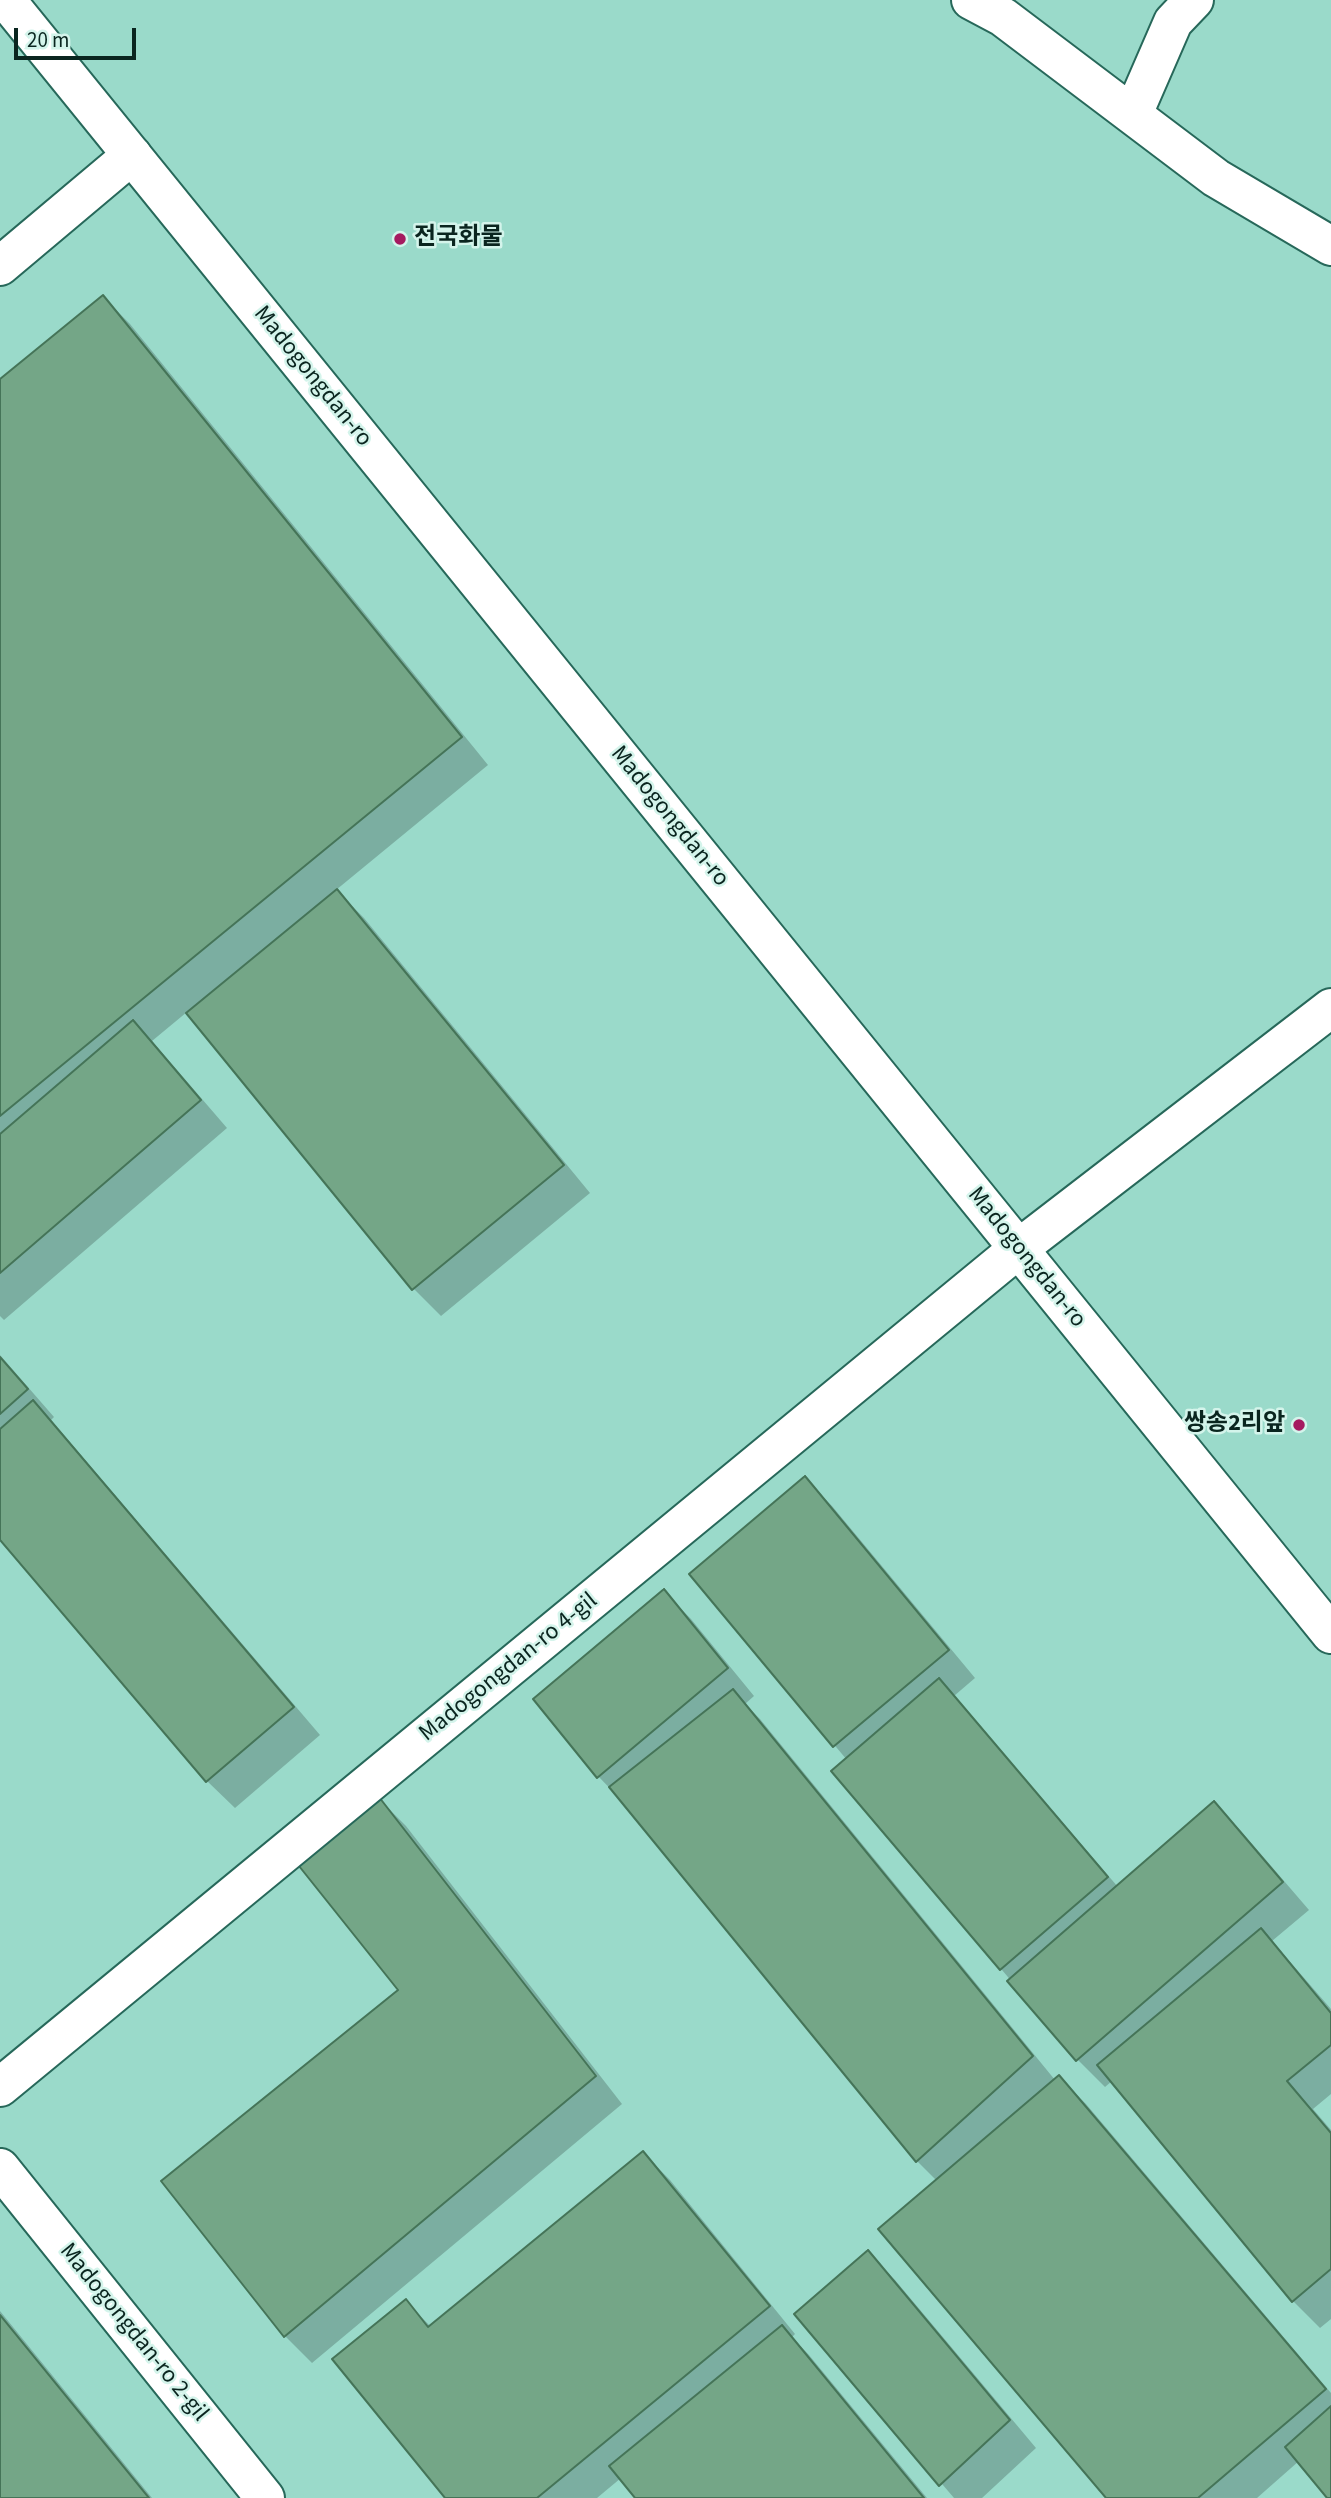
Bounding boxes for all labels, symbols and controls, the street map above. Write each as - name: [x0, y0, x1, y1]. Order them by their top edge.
- scale bar: [18, 14, 140, 58]
- text: 20 m: [27, 25, 69, 55]
- place label: 전국화물: [414, 225, 502, 253]
- marker: 전국화물: [392, 231, 408, 247]
- street label: Madogongdan-ro: [246, 301, 378, 453]
- street label: Madogongdan-ro: [603, 741, 735, 893]
- street label: Madogongdan-ro: [960, 1182, 1092, 1334]
- place label: 쌍송2리앞: [1184, 1411, 1285, 1439]
- marker: 쌍송2리앞: [1291, 1417, 1307, 1433]
- street label: Madogongdan-ro 4-gil: [414, 1587, 604, 1749]
- street label: Madogongdan-ro 2-gil: [52, 2238, 214, 2428]

